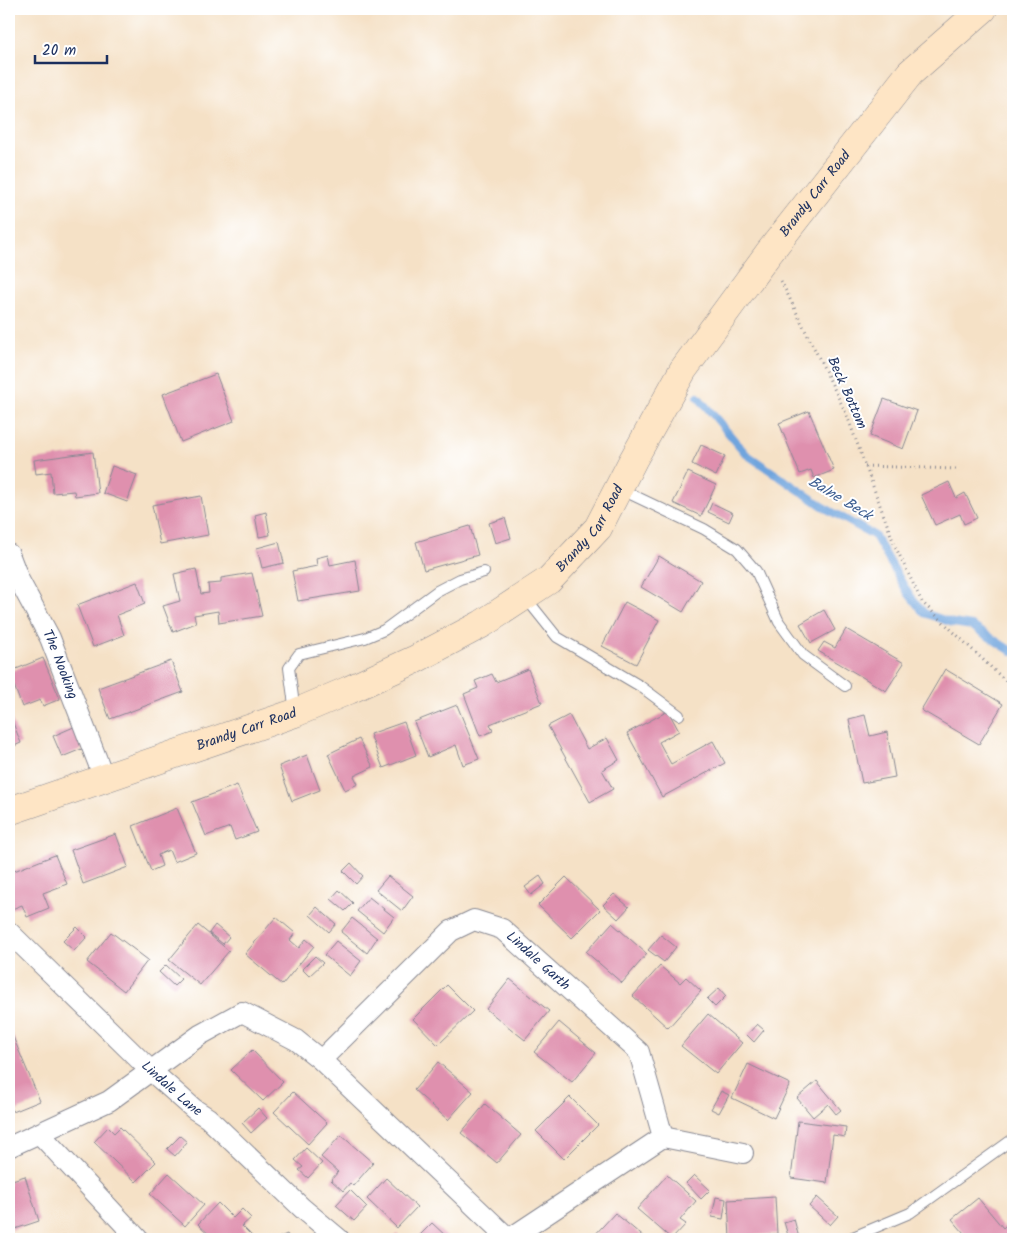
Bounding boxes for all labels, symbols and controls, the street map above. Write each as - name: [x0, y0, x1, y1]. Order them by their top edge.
- scale bar: [35, 32, 108, 64]
- text: 20 m: [42, 39, 76, 63]
- street label: Brandy Carr Road: [774, 145, 857, 242]
- street label: Beck Bottom: [821, 353, 873, 433]
- water label: Balne Beck: [803, 470, 878, 529]
- street label: Brandy Carr Road: [551, 480, 630, 577]
- street label: The Nooking: [36, 626, 84, 703]
- street label: Brandy Carr Road: [193, 702, 301, 757]
- street label: Lindale Garth: [501, 926, 575, 996]
- street label: Lindale Lane: [136, 1056, 207, 1123]

